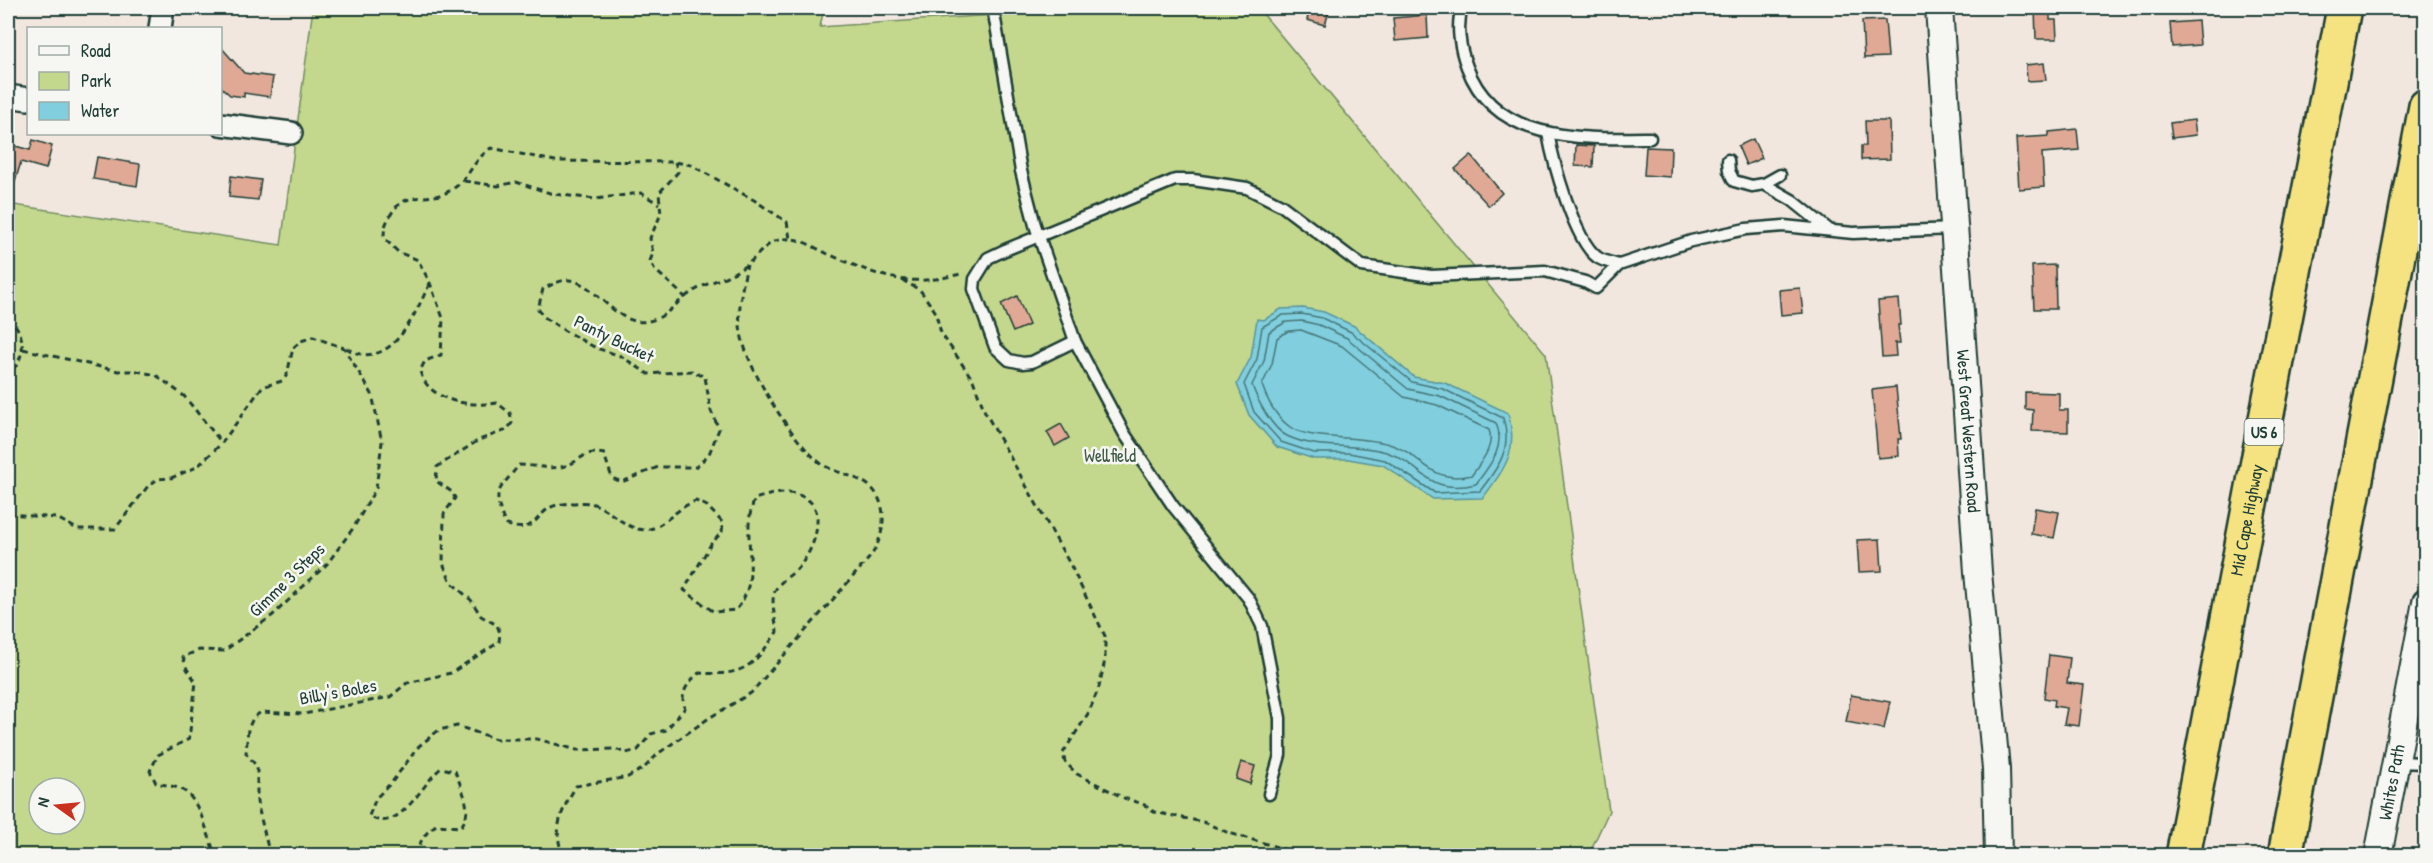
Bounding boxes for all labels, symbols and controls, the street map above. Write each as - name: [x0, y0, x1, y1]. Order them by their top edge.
- legend: [27, 27, 222, 135]
- text: Road: [81, 38, 111, 63]
- text: Park: [81, 68, 112, 93]
- text: Water: [81, 98, 119, 123]
- street label: Panty Bucket: [570, 308, 659, 369]
- street label: West Great Western Road: [1951, 349, 1987, 513]
- road number: US 6: [2244, 419, 2284, 445]
- park label: Wellfield: [1084, 443, 1136, 468]
- street label: Mid Cape Highway: [2223, 462, 2269, 578]
- street label: Gimme 3 Steps: [243, 537, 330, 622]
- street label: Billy's Boles: [297, 672, 378, 711]
- street label: Whites Path: [2372, 742, 2411, 822]
- north arrow: [27, 776, 87, 836]
- text: N: [31, 795, 54, 809]

